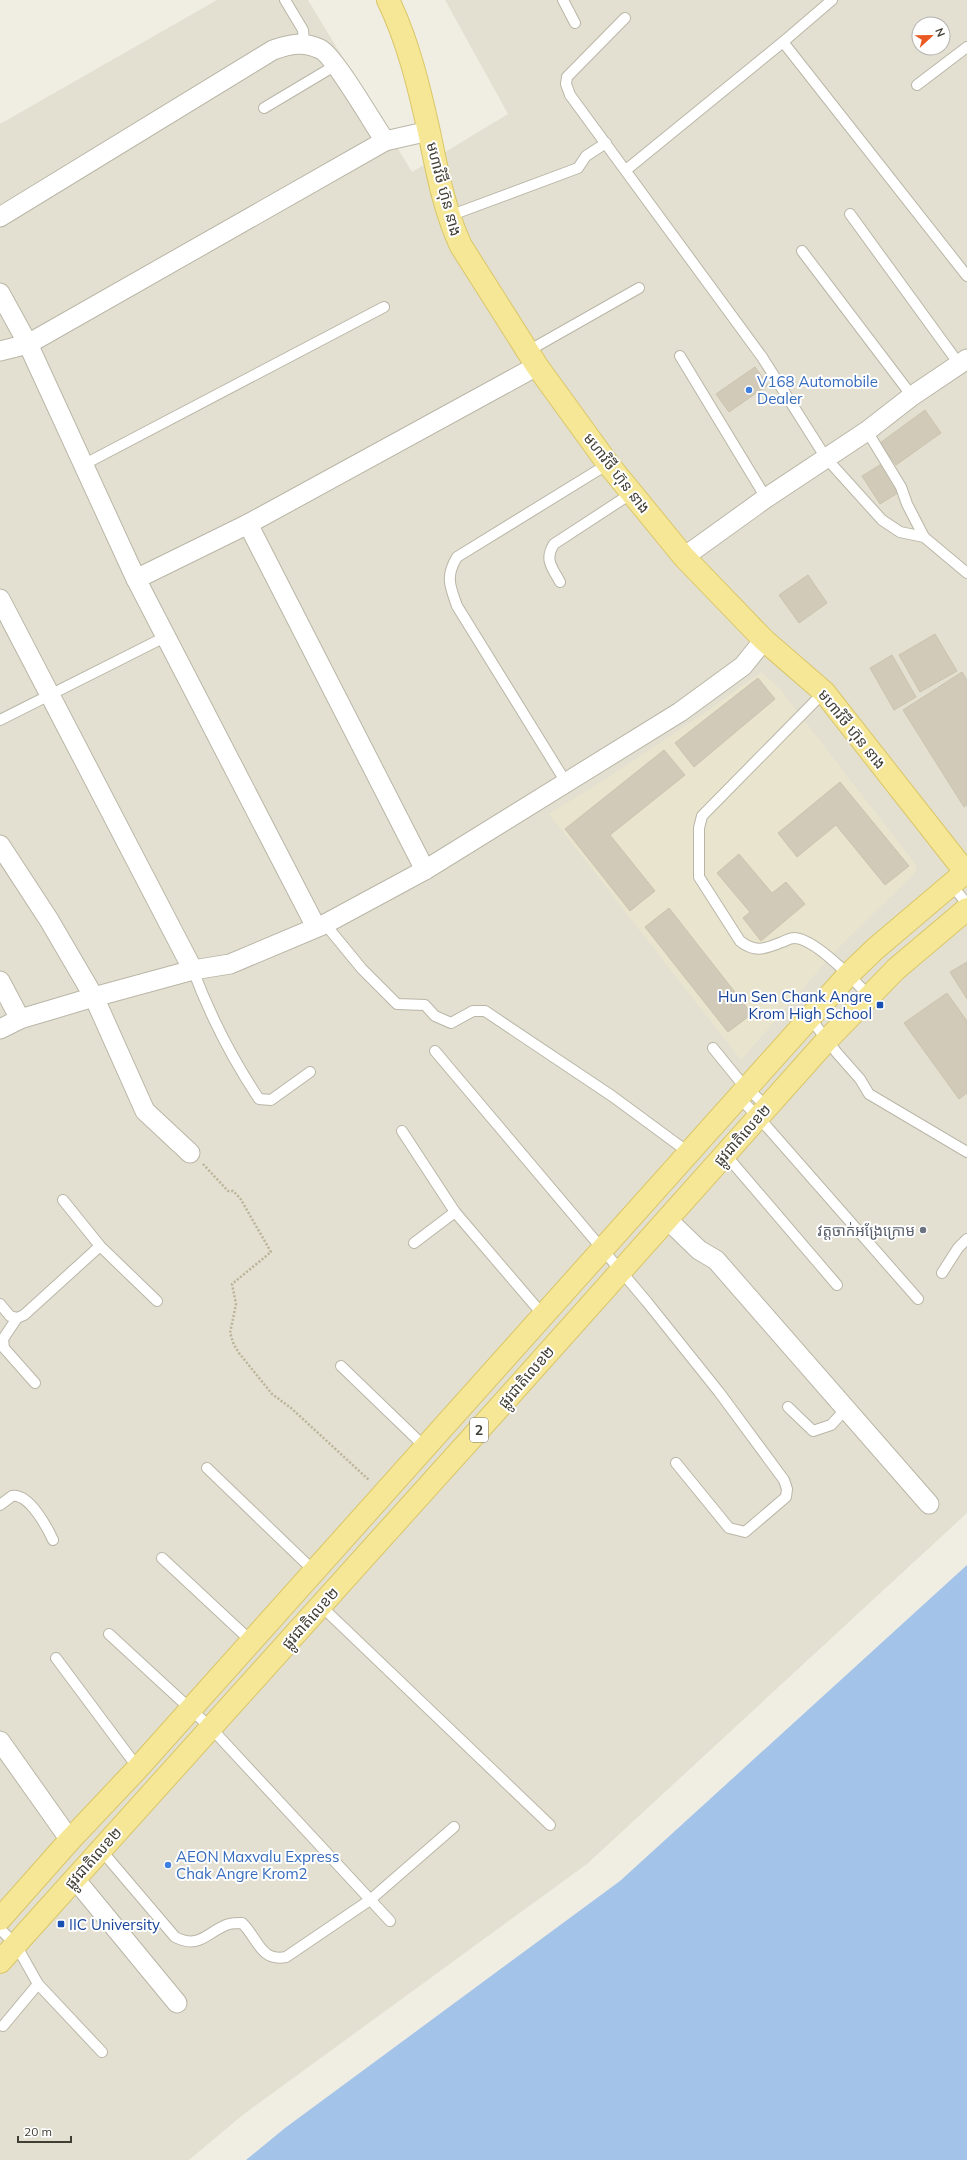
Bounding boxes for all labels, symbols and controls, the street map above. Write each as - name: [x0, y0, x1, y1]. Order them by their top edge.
- north arrow: [911, 16, 951, 56]
- text: N: [932, 26, 948, 39]
- street label: មហាវិថី ហ៊ុន នាង: [422, 140, 466, 238]
- place label: V168 Automobile Dealer: [757, 372, 878, 408]
- marker: V168 Automobile Dealer: [744, 385, 754, 395]
- street label: មហាវិថី ហ៊ុន នាង: [579, 429, 654, 517]
- street label: មហាវិថី ហ៊ុន នាង: [814, 685, 890, 773]
- place label: Hun Sen Chank Angre Krom High School: [718, 987, 872, 1023]
- marker: Hun Sen Chank Angre Krom High School: [875, 1000, 885, 1010]
- street label: ផ្លូវជាតិលេខ២: [709, 1100, 778, 1173]
- place label: វត្តចាក់អង្រែក្រោម: [818, 1221, 915, 1240]
- marker: វត្តចាក់អង្រែក្រោម: [918, 1225, 928, 1235]
- street label: ផ្លូវជាតិលេខ២: [494, 1342, 562, 1415]
- road number: 2: [470, 1418, 488, 1442]
- street label: ផ្លូវជាតិលេខ២: [277, 1583, 346, 1656]
- street label: ផ្លូវជាតិលេខ២: [60, 1823, 129, 1896]
- place label: AEON Maxvalu Express Chak Angre Krom2: [176, 1847, 339, 1883]
- marker: AEON Maxvalu Express Chak Angre Krom2: [163, 1860, 173, 1870]
- place label: IIC University: [69, 1915, 160, 1934]
- marker: IIC University: [56, 1919, 66, 1929]
- scale bar: [18, 2118, 71, 2144]
- text: 20 m: [24, 2124, 52, 2139]

